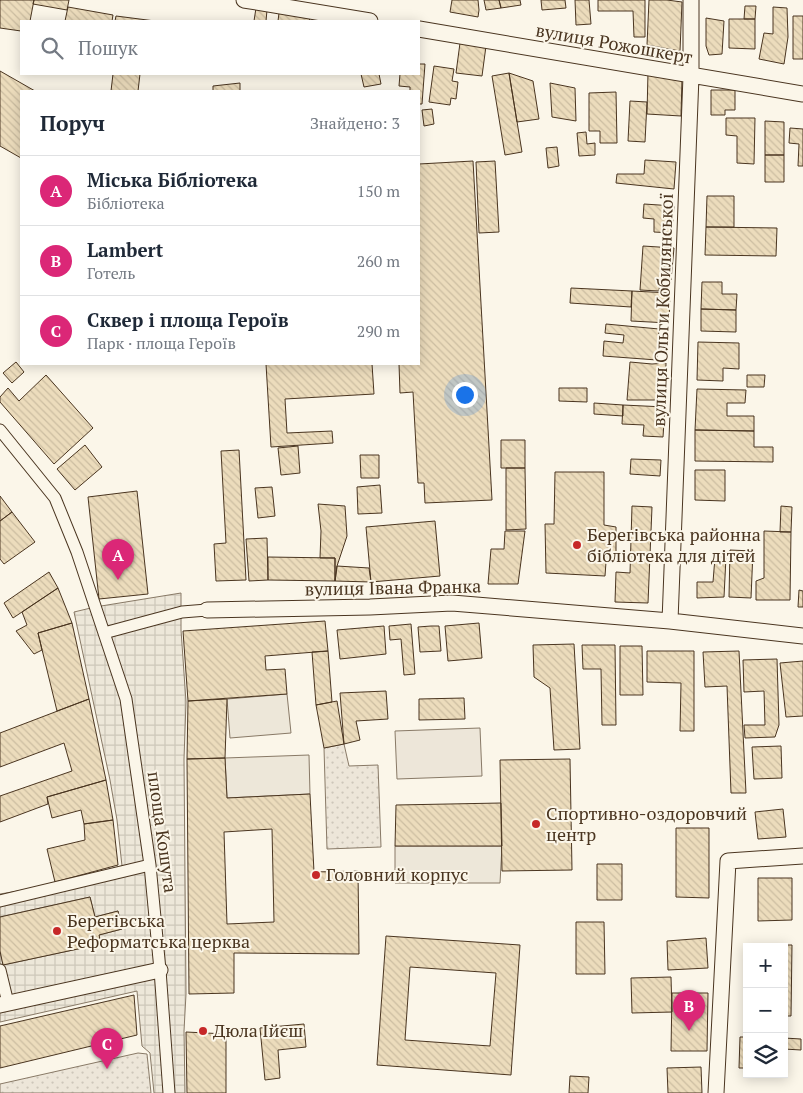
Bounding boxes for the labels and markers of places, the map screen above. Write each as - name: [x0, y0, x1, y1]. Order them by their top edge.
- place label: Берегівська районна бібліотека для дітей: [587, 522, 761, 567]
- pin: A: [102, 539, 134, 580]
- marker: Берегівська районна бібліотека для дітей: [571, 539, 583, 551]
- place label: Спортивно-оздоровчий центр: [546, 801, 747, 846]
- marker: Спортивно-оздоровчий центр: [530, 818, 542, 830]
- place label: Головний корпус: [326, 862, 468, 886]
- marker: Головний корпус: [310, 869, 322, 881]
- place label: Берегівська Реформатська церква: [67, 908, 250, 953]
- marker: Берегівська Реформатська церква: [51, 925, 63, 937]
- pin: B: [673, 990, 705, 1031]
- place label: Дюла Ійєш: [213, 1018, 303, 1042]
- marker: Дюла Ійєш: [197, 1025, 209, 1037]
- pin: C: [91, 1028, 123, 1069]

